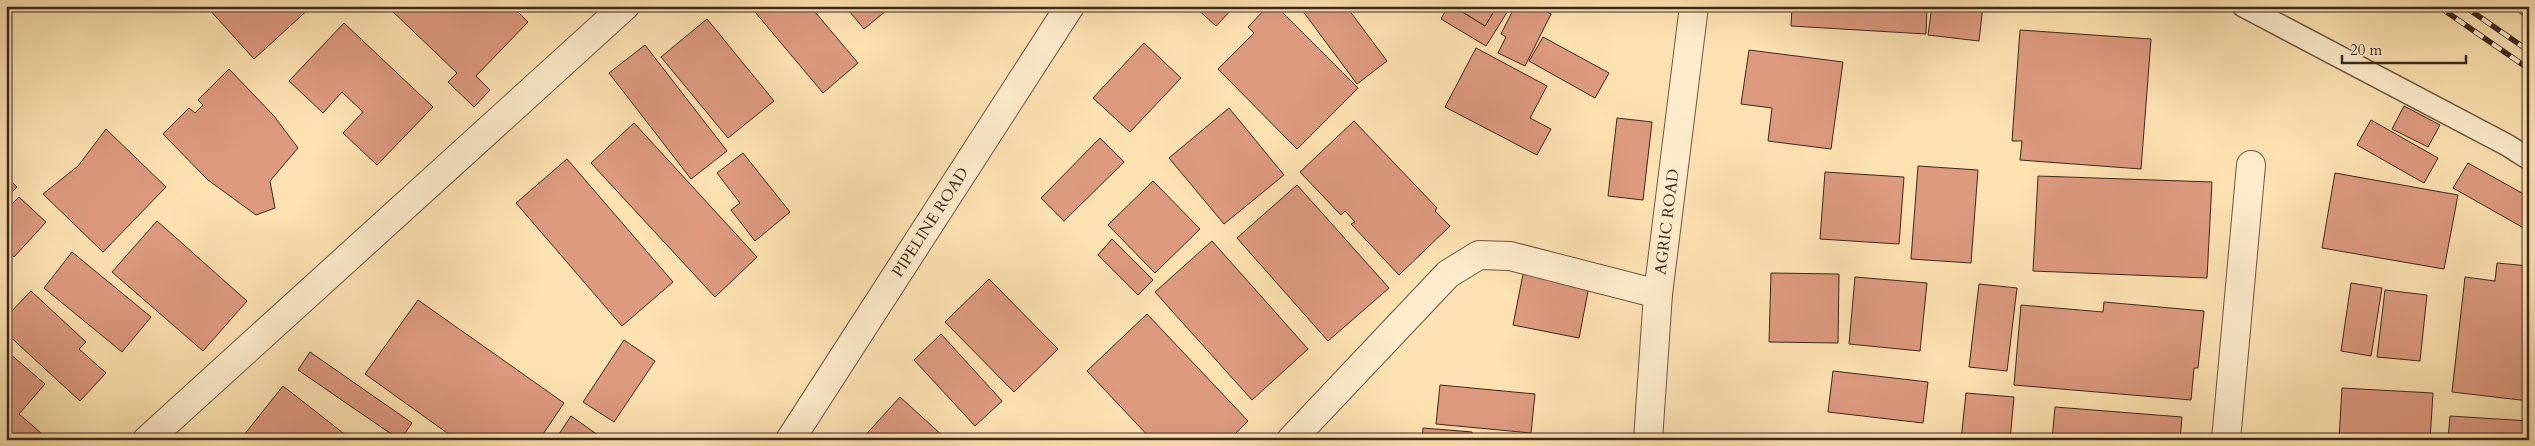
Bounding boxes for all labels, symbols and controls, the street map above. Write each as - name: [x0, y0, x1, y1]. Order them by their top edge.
- scale bar: [2342, 32, 2466, 64]
- text: 20 m: [2350, 40, 2382, 60]
- street label: PIPELINE ROAD: [887, 163, 974, 282]
- street label: AGRIC ROAD: [1649, 168, 1685, 276]

